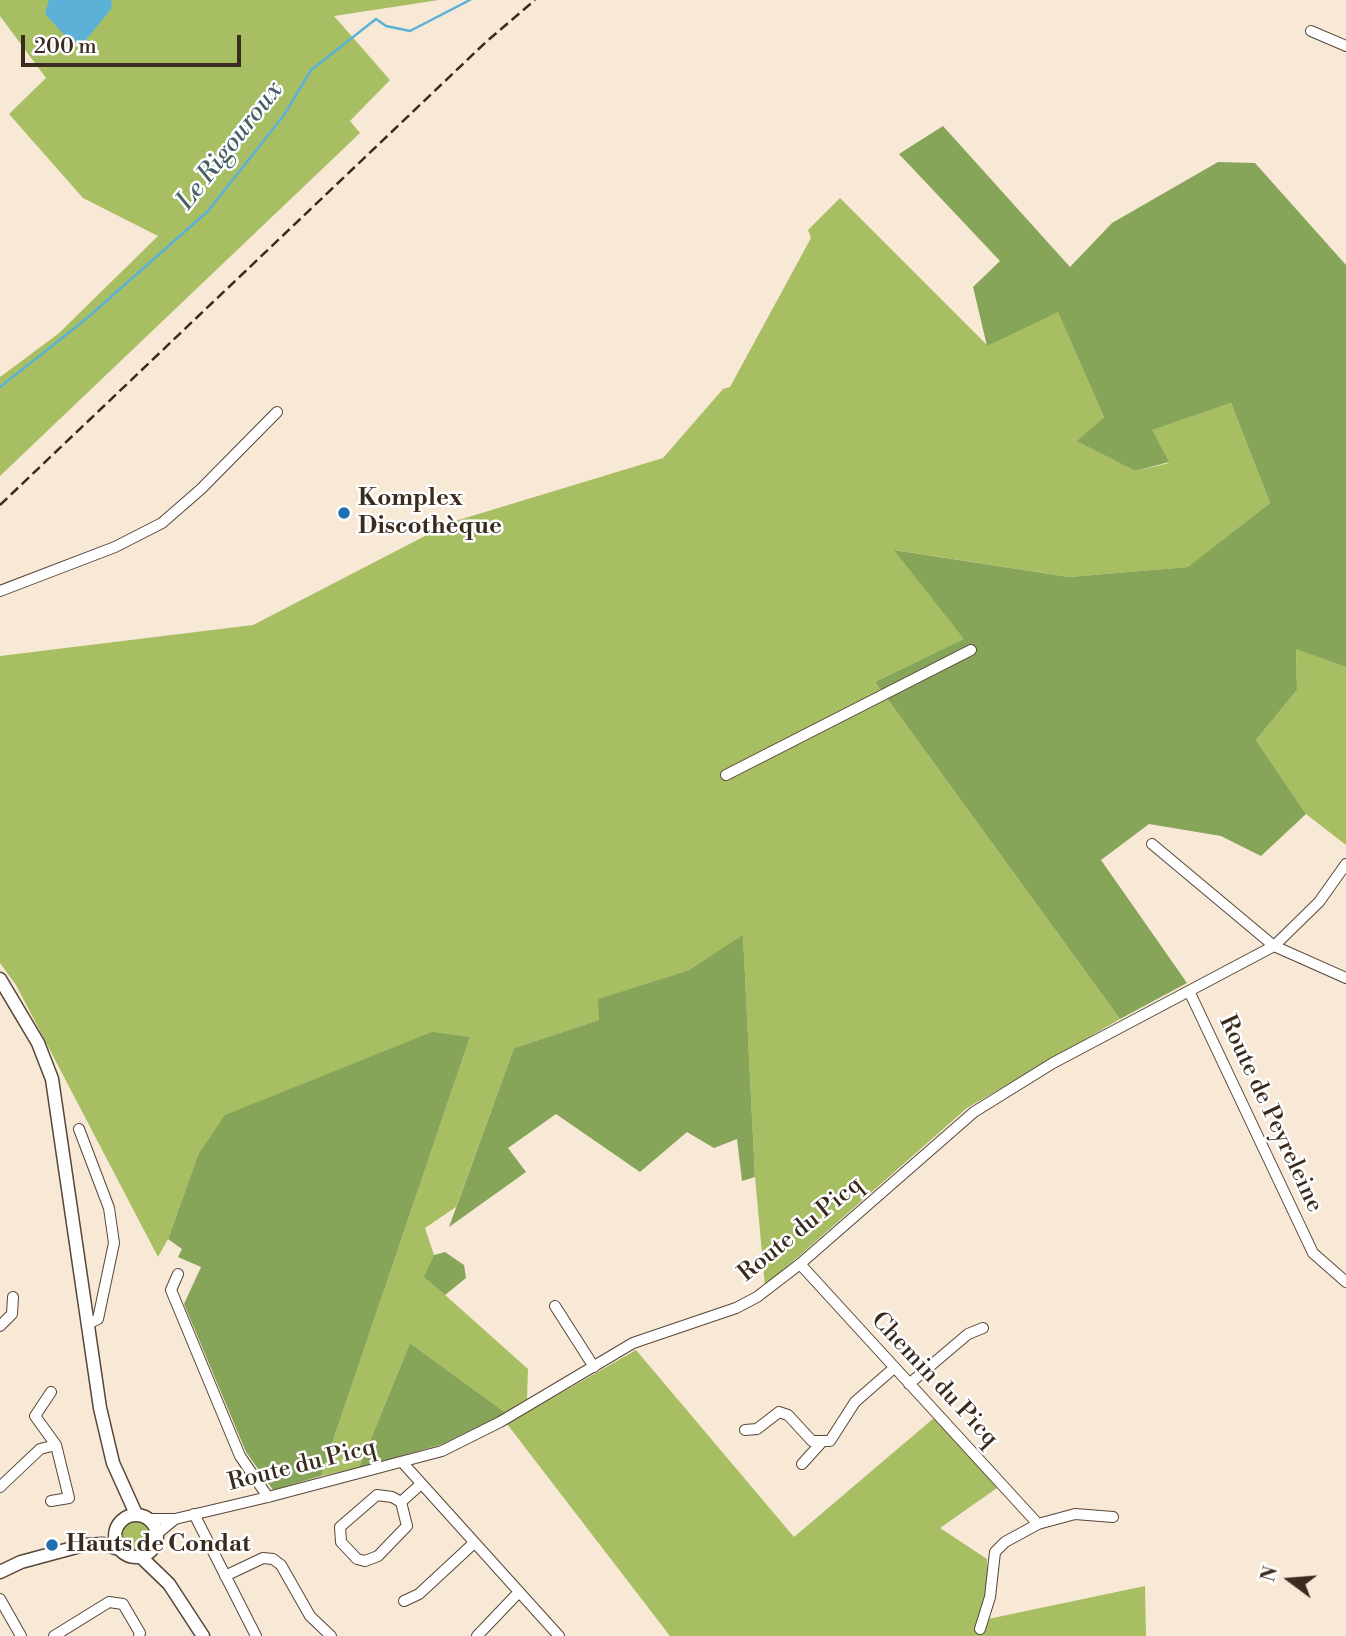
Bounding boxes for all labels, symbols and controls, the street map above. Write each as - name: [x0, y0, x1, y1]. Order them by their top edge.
- scale bar: [24, 21, 245, 65]
- text: 200 m: [34, 34, 97, 60]
- water label: Le Rigouroux: [171, 76, 291, 216]
- place label: Komplex Discothèque: [358, 485, 502, 541]
- marker: Komplex Discothèque: [336, 505, 352, 521]
- street label: Route de Peyreleine: [1212, 1011, 1328, 1217]
- street label: Route du Picq: [733, 1171, 869, 1289]
- street label: Chemin du Picq: [864, 1307, 1004, 1453]
- street label: Route du Picq: [225, 1434, 379, 1498]
- place label: Hauts de Condat: [66, 1531, 251, 1559]
- marker: Hauts de Condat: [44, 1537, 60, 1553]
- north arrow: [1255, 1545, 1325, 1615]
- text: N: [1256, 1564, 1283, 1585]

